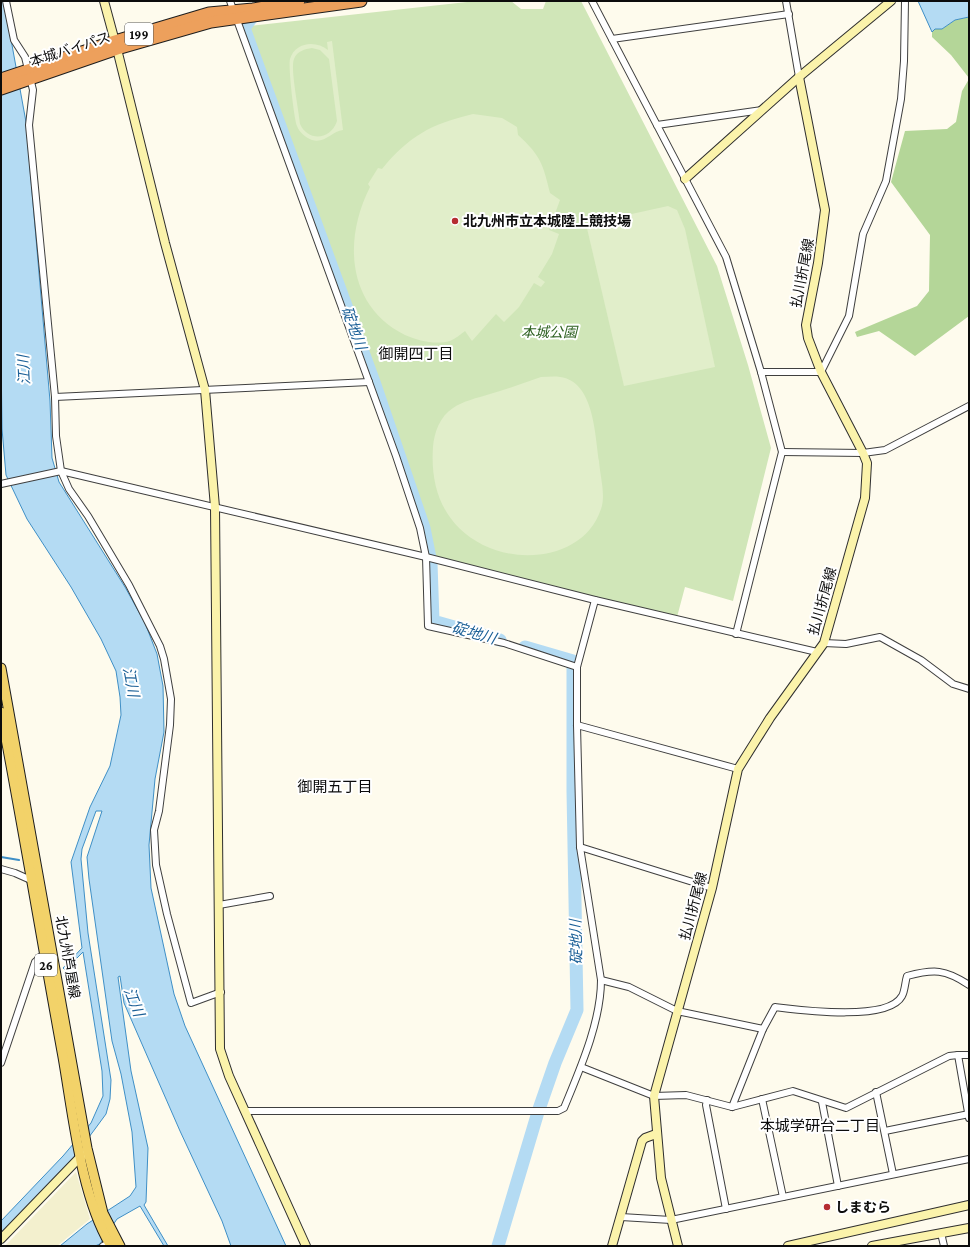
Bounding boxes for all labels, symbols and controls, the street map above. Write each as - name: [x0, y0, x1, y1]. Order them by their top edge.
- road number: 199: [125, 23, 153, 45]
- street label: 本城バイパス: [28, 28, 112, 70]
- place label: 北九州市立本城陸上競技場: [463, 213, 631, 229]
- marker: 北九州市立本城陸上競技場: [450, 216, 460, 226]
- street label: 払川折尾線: [787, 237, 817, 309]
- water label: 碇地川: [339, 304, 370, 354]
- park label: 本城公園: [521, 324, 579, 340]
- district label: 御開四丁目: [378, 346, 454, 362]
- water label: 江川: [15, 353, 33, 385]
- street label: 払川折尾線: [805, 565, 839, 637]
- water label: 碇地川: [450, 619, 500, 647]
- water label: 江川: [120, 666, 142, 700]
- district label: 御開五丁目: [297, 779, 373, 795]
- street label: 払川折尾線: [676, 870, 710, 942]
- street label: 北九州芦屋線: [53, 914, 83, 1000]
- water label: 碇地川: [568, 917, 584, 965]
- road number: 26: [35, 954, 57, 976]
- water label: 江川: [121, 985, 148, 1021]
- district label: 本城学研台二丁目: [760, 1118, 880, 1134]
- place label: しまむら: [835, 1199, 891, 1215]
- marker: しまむら: [822, 1202, 832, 1212]

